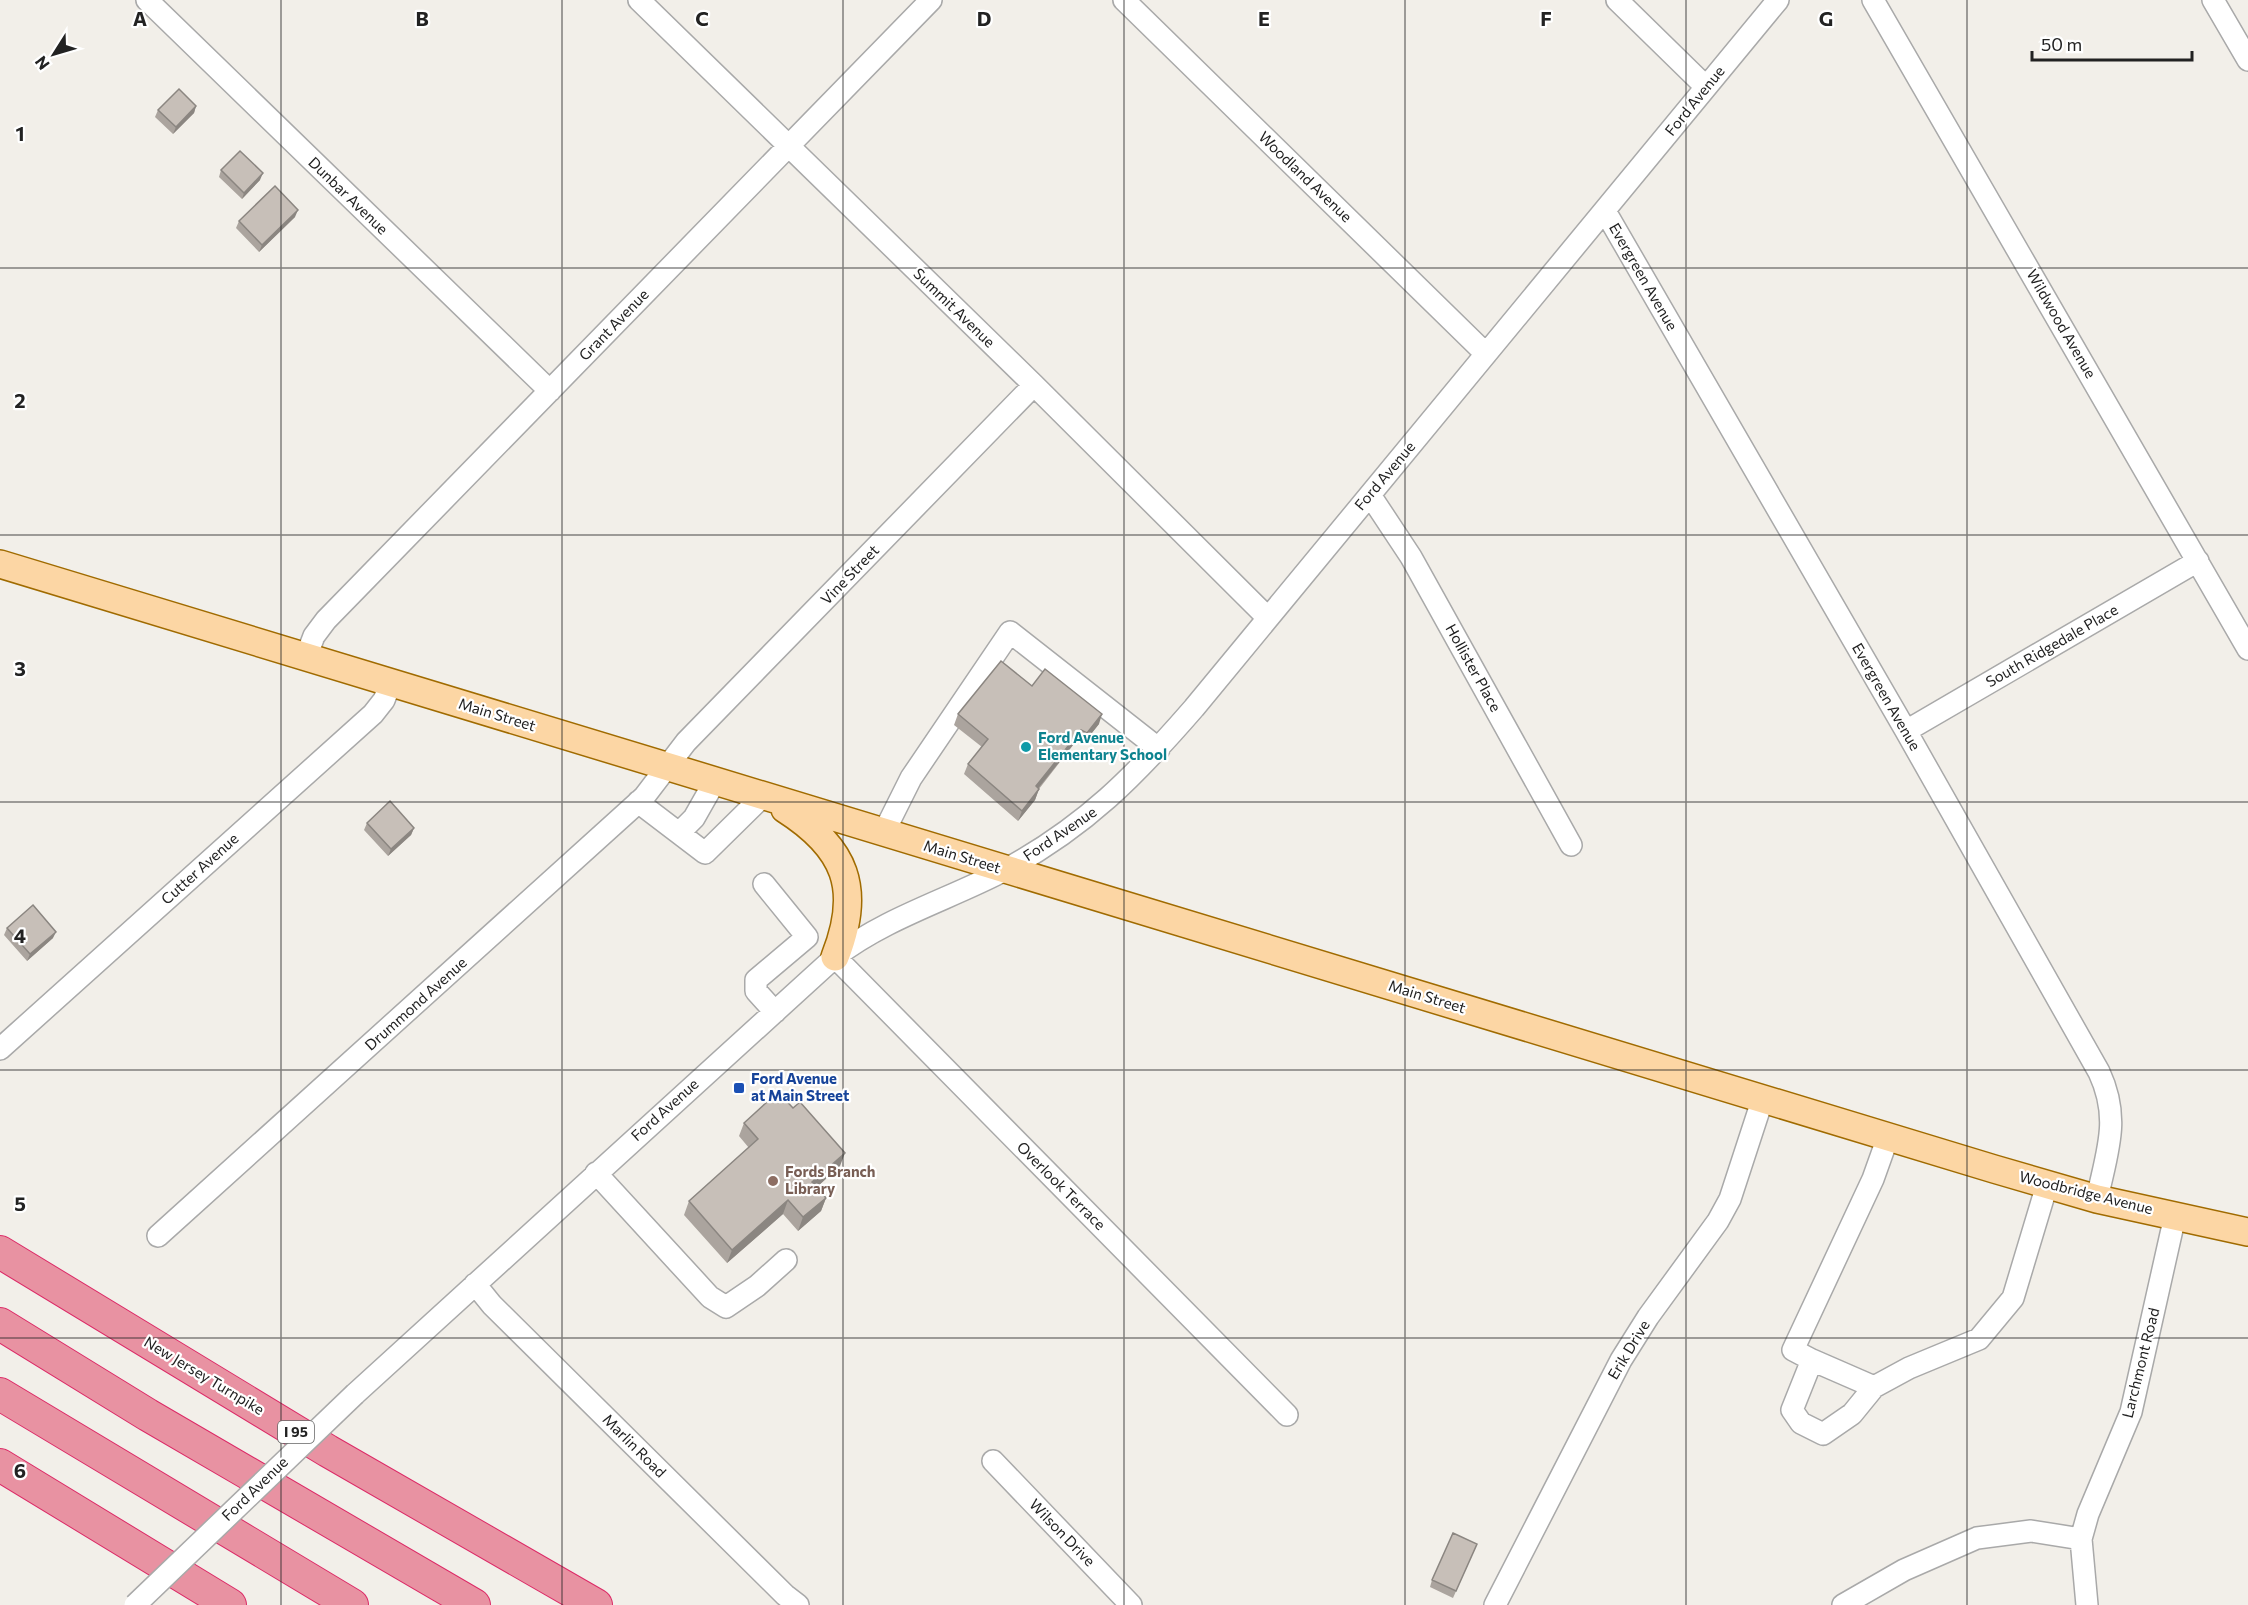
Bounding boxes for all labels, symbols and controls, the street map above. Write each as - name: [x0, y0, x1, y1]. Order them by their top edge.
- text: A: [133, 6, 147, 30]
- text: B: [415, 6, 429, 30]
- text: C: [695, 6, 709, 30]
- text: D: [977, 6, 991, 30]
- text: E: [1258, 6, 1270, 30]
- text: F: [1540, 6, 1552, 30]
- text: G: [1819, 6, 1833, 30]
- north arrow: [24, 24, 84, 84]
- scale bar: [2032, 24, 2192, 62]
- text: 50 m: [2041, 33, 2082, 55]
- text: N: [30, 53, 53, 74]
- street label: Ford Avenue: [1661, 62, 1728, 139]
- text: 1: [15, 121, 25, 145]
- street label: Woodland Avenue: [1255, 127, 1356, 225]
- street label: Dunbar Avenue: [305, 153, 392, 238]
- street label: Evergreen Avenue: [1606, 220, 1682, 334]
- street label: Summit Avenue: [910, 264, 999, 351]
- street label: Wildwood Avenue: [2023, 266, 2100, 381]
- street label: Grant Avenue: [575, 285, 652, 364]
- text: 2: [14, 388, 26, 412]
- street label: Ford Avenue: [1350, 437, 1418, 514]
- street label: Vine Street: [816, 541, 882, 608]
- street label: South Ridgedale Place: [1982, 600, 2121, 690]
- street label: Hollister Place: [1442, 620, 1505, 715]
- street label: Evergreen Avenue: [1849, 640, 1925, 754]
- text: 3: [14, 656, 26, 680]
- street label: Main Street: [457, 694, 538, 734]
- place label: Ford Avenue Elementary School: [1038, 728, 1167, 763]
- marker: Ford Avenue Elementary School: [1019, 740, 1033, 754]
- street label: Ford Avenue: [1019, 802, 1100, 864]
- street label: Cutter Avenue: [157, 829, 242, 908]
- street label: Main Street: [922, 836, 1003, 876]
- text: 4: [14, 923, 26, 947]
- street label: Drummond Avenue: [361, 953, 470, 1054]
- street label: Main Street: [1387, 976, 1468, 1016]
- place label: Ford Avenue at Main Street: [751, 1069, 849, 1104]
- street label: Ford Avenue: [627, 1074, 702, 1144]
- marker: Ford Avenue at Main Street: [732, 1081, 746, 1095]
- street label: Overlook Terrace: [1014, 1137, 1110, 1233]
- place label: Fords Branch Library: [785, 1162, 876, 1197]
- street label: Woodbridge Avenue: [2018, 1167, 2155, 1217]
- marker: Fords Branch Library: [766, 1174, 780, 1188]
- text: 5: [14, 1191, 26, 1215]
- street label: Larchmont Road: [2118, 1306, 2162, 1420]
- street label: Erik Drive: [1603, 1316, 1653, 1382]
- street label: New Jersey Turnpike: [141, 1332, 268, 1418]
- street label: Marlin Road: [599, 1410, 670, 1481]
- road number: I 95: [278, 1421, 314, 1443]
- street label: Ford Avenue: [218, 1452, 291, 1524]
- text: 6: [14, 1458, 26, 1482]
- street label: Wilson Drive: [1026, 1495, 1099, 1570]

